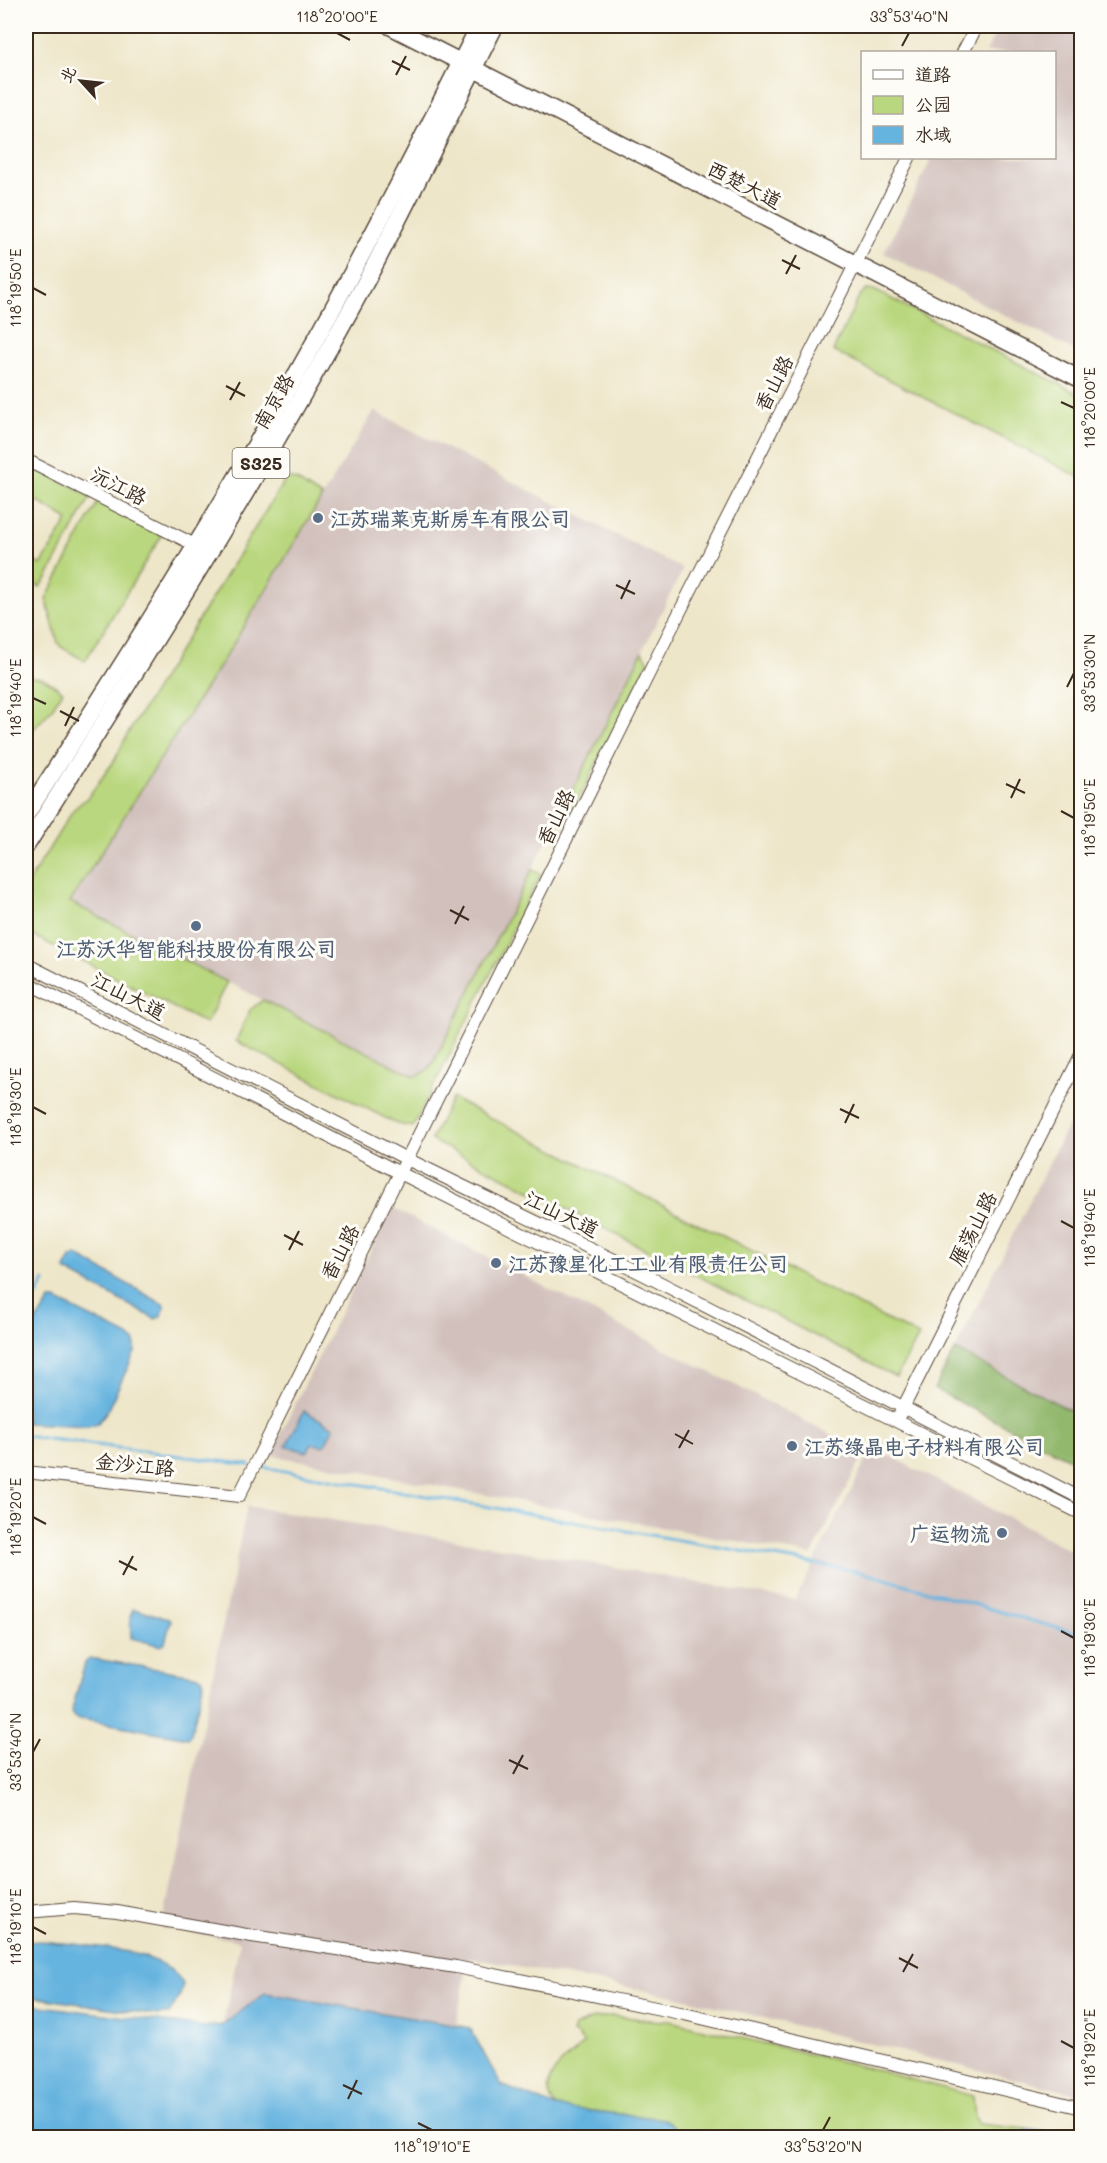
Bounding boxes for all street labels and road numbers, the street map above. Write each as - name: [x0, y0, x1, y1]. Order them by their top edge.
- street label: 西楚大道: [703, 154, 787, 214]
- street label: 香山路: [748, 349, 799, 416]
- street label: 南京路: [247, 368, 300, 433]
- road number: S325: [232, 448, 290, 478]
- street label: 沅江路: [86, 460, 153, 511]
- street label: 香山路: [530, 783, 580, 850]
- street label: 江山大道: [87, 965, 171, 1025]
- street label: 江山大道: [520, 1184, 604, 1242]
- street label: 雁荡山路: [942, 1186, 1002, 1270]
- street label: 香山路: [314, 1218, 365, 1285]
- street label: 金沙江路: [94, 1447, 177, 1481]

